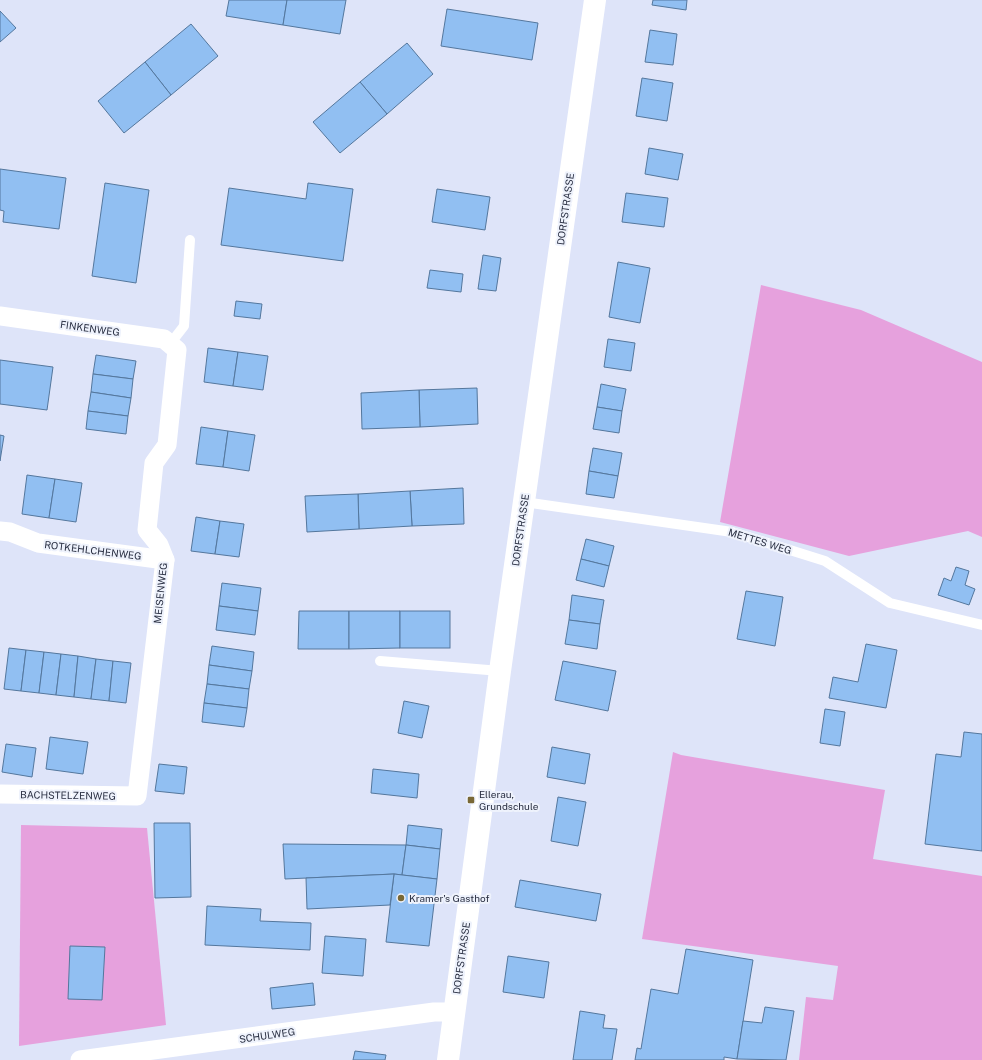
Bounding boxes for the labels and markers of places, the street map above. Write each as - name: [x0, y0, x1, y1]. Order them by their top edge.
- place label: Ellerau, Grundschule: [479, 788, 539, 812]
- marker: Ellerau, Grundschule: [466, 795, 476, 805]
- place label: Kramer's Gasthof: [409, 892, 489, 904]
- marker: Kramer's Gasthof: [396, 893, 406, 903]

